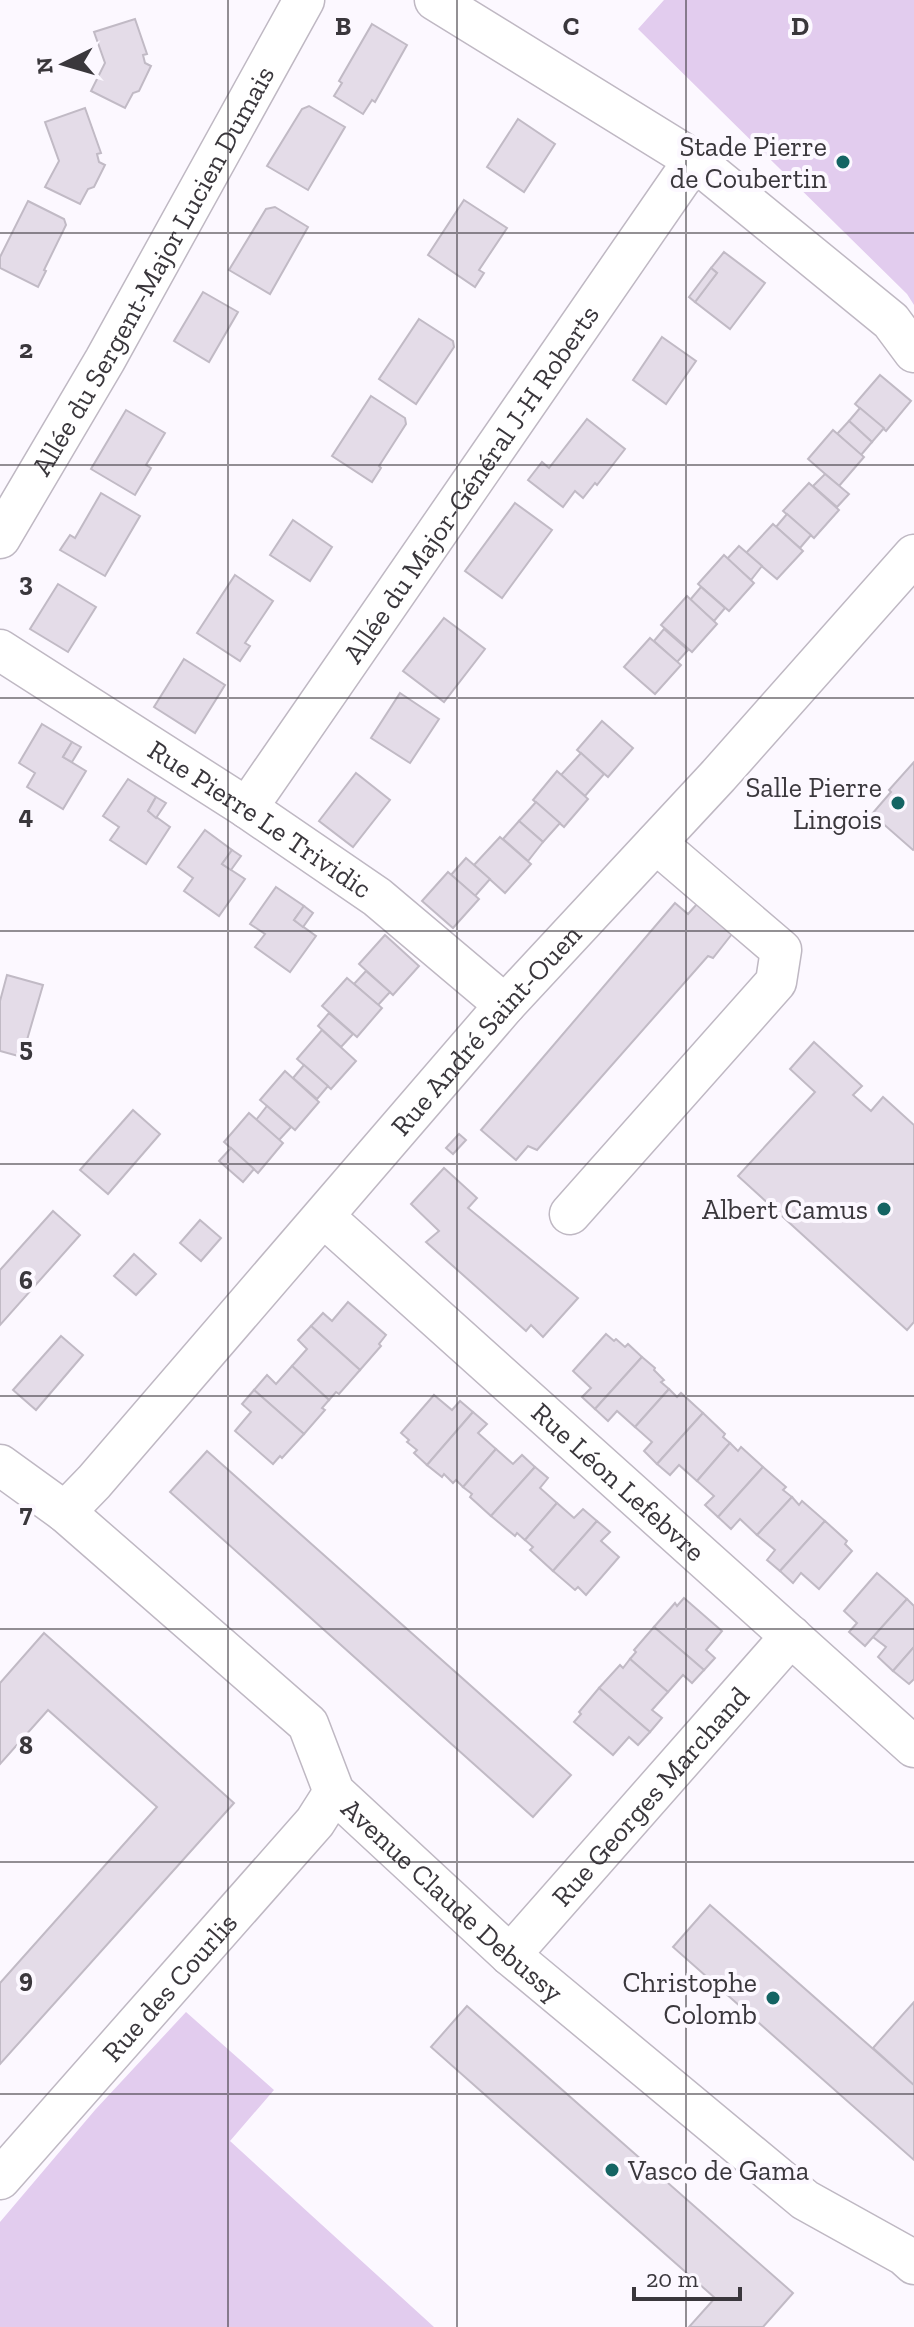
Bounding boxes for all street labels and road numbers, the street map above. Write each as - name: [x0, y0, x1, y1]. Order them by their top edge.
- street label: Allée du Sergent-Major Lucien Dumais: [24, 60, 281, 481]
- street label: Allée du Major-Général J-H Roberts: [336, 299, 606, 669]
- street label: Rue Pierre Le Trividic: [142, 733, 378, 905]
- street label: Rue André Saint-Ouen: [384, 918, 588, 1142]
- street label: Rue Léon Lefebvre: [525, 1395, 712, 1568]
- street label: Rue Georges Marchand: [545, 1679, 756, 1913]
- street label: Avenue Claude Debussy: [335, 1791, 570, 2009]
- street label: Rue des Courlis: [95, 1906, 244, 2068]

